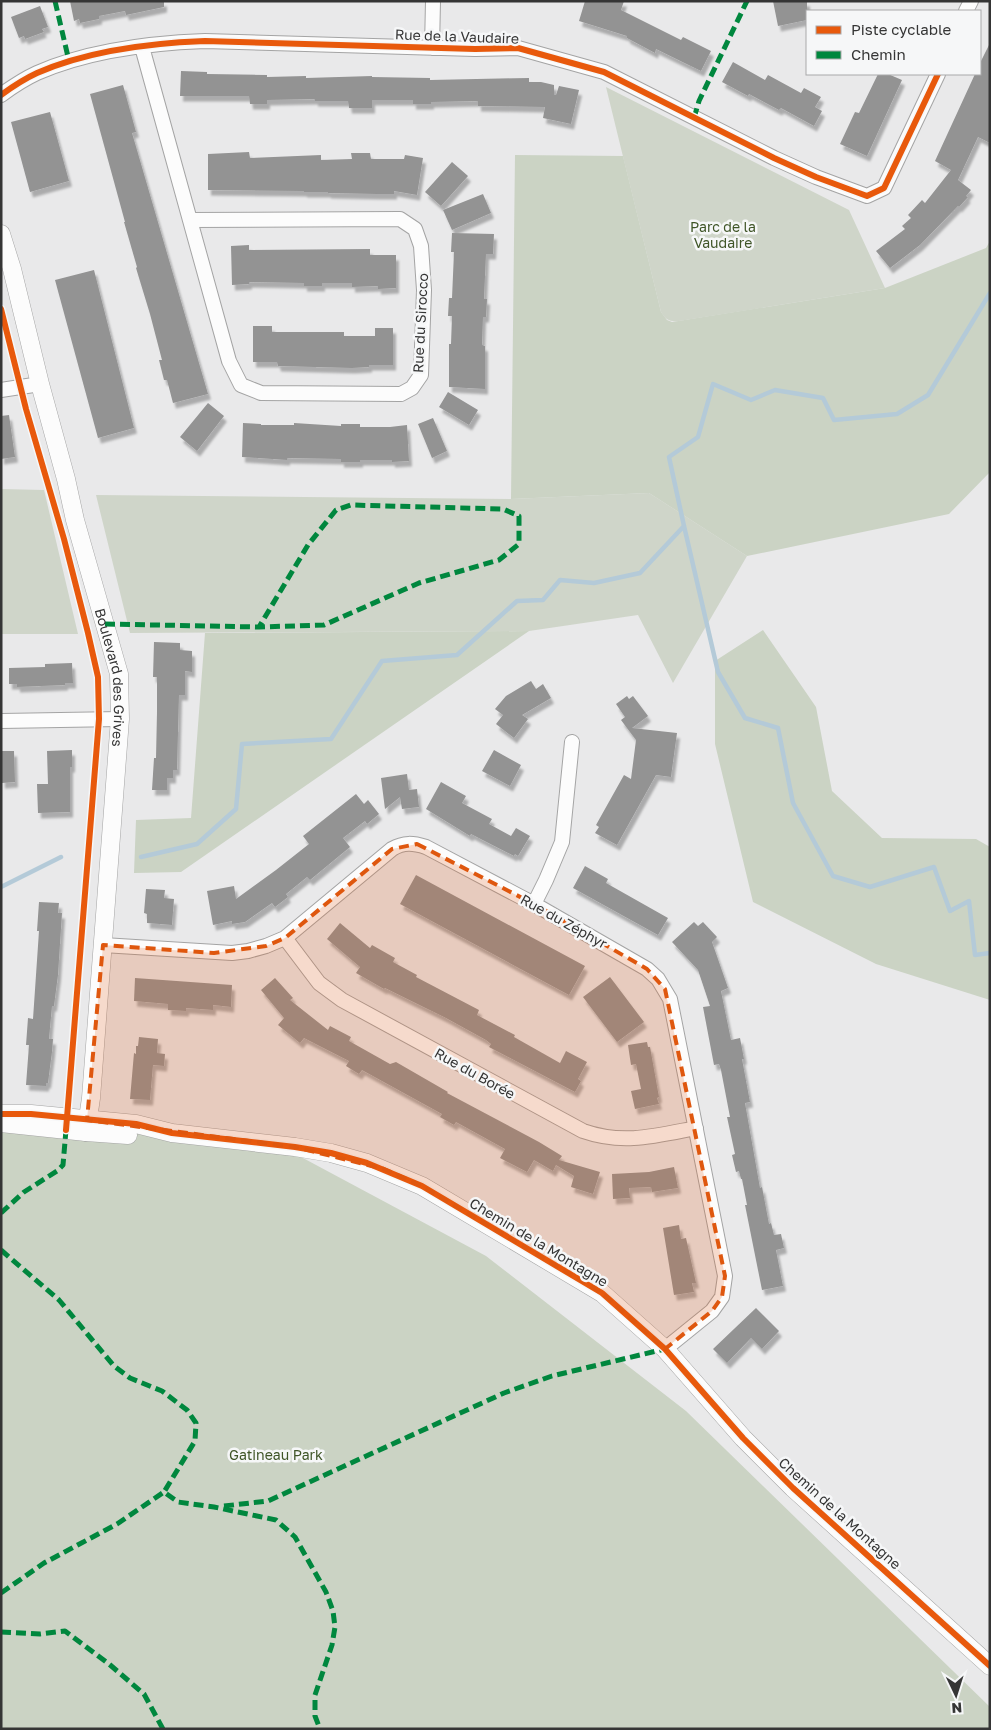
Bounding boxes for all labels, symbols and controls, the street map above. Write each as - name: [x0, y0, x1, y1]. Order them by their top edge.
- legend: [806, 10, 981, 75]
- text: Piste cyclable: [851, 20, 952, 38]
- street label: Rue de la Vaudaire: [395, 25, 519, 47]
- text: Chemin: [851, 45, 906, 63]
- park label: Parc de la Vaudaire: [690, 218, 756, 251]
- street label: Rue du Sirocco: [409, 273, 431, 373]
- street label: Boulevard des Grives: [92, 606, 129, 747]
- street label: Rue du Zéphyr: [518, 890, 611, 952]
- street label: Rue du Borée: [432, 1044, 518, 1102]
- street label: Chemin de la Montagne: [467, 1194, 611, 1290]
- park label: Gatineau Park: [229, 1446, 323, 1463]
- street label: Chemin de la Montagne: [775, 1454, 905, 1572]
- north arrow: [931, 1670, 981, 1720]
- text: N: [951, 1700, 963, 1717]

